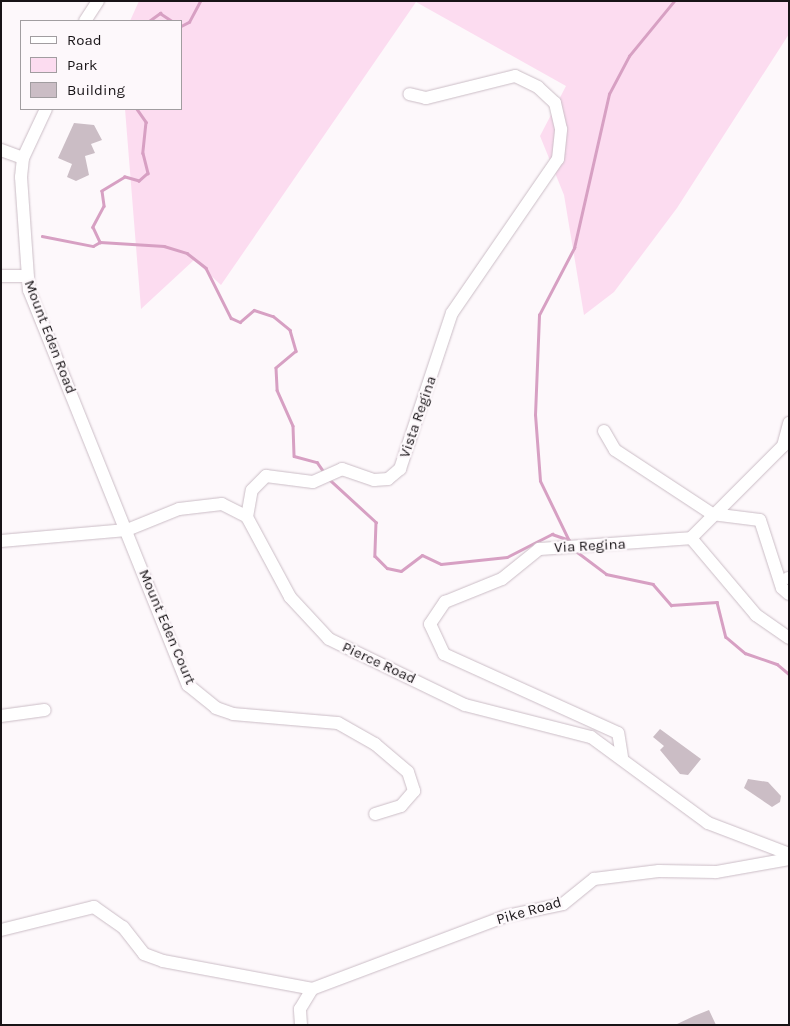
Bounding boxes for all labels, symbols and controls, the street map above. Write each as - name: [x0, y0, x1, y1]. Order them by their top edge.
- legend: [20, 20, 182, 110]
- text: Road: [67, 31, 102, 49]
- text: Park: [67, 56, 97, 74]
- text: Building: [67, 81, 125, 99]
- street label: Mount Eden Road: [20, 278, 80, 396]
- street label: Vista Regina: [396, 374, 440, 460]
- street label: Via Regina: [554, 535, 626, 557]
- street label: Mount Eden Court: [135, 567, 199, 687]
- street label: Pierce Road: [339, 638, 419, 688]
- street label: Pike Road: [494, 893, 564, 929]

